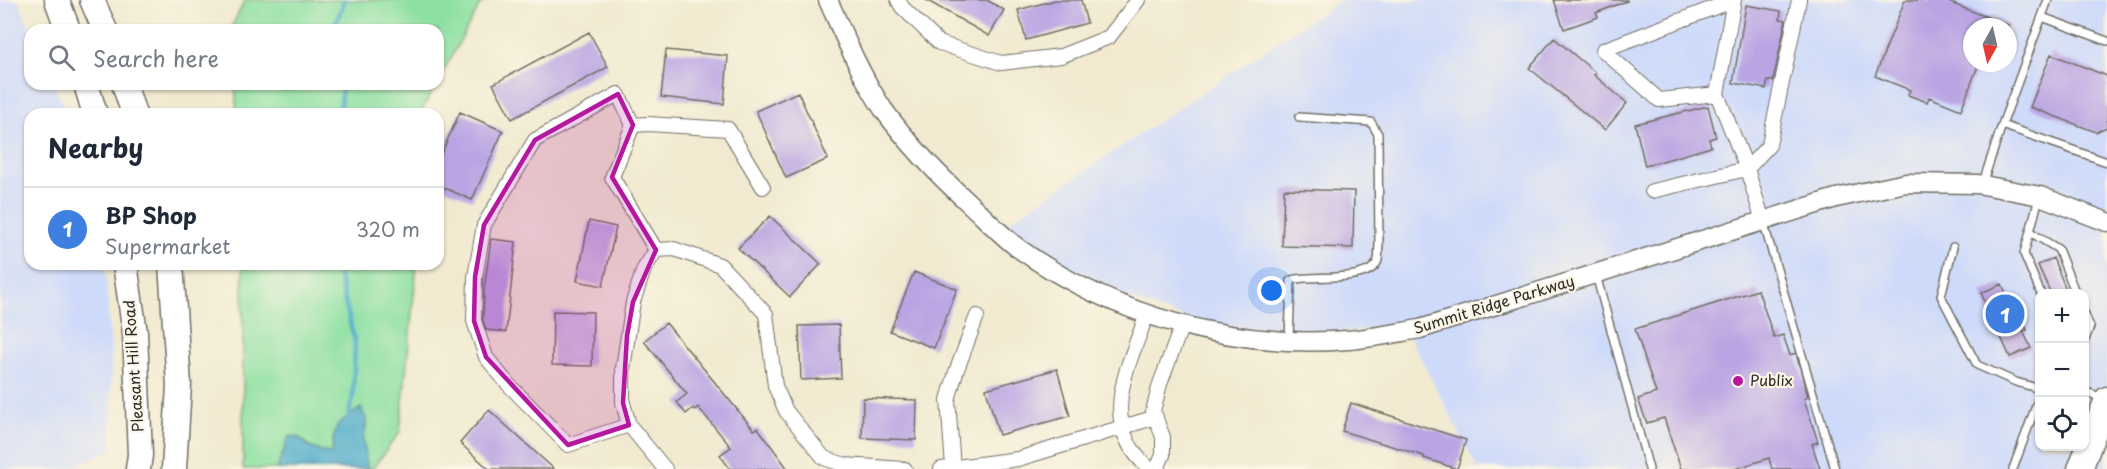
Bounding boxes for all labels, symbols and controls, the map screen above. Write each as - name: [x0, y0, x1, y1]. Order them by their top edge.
- north arrow: [1963, 18, 2017, 72]
- search box: [24, 24, 444, 90]
- icon: search: [45, 41, 78, 74]
- text: Search here: [93, 41, 219, 74]
- text: Nearby: [48, 128, 143, 167]
- text: BP Shop: [105, 198, 197, 231]
- text: 1: [63, 214, 72, 244]
- text: 320 m: [356, 214, 420, 244]
- text: Supermarket: [105, 231, 231, 261]
- street label: Summit Ridge Parkway: [1410, 268, 1577, 339]
- your location: [1257, 276, 1286, 305]
- map controls: [2035, 289, 2089, 451]
- button: +: [2035, 289, 2089, 343]
- pin: 1: [1986, 292, 2024, 336]
- street label: Pleasant Hill Road: [116, 299, 149, 433]
- button: −: [2035, 343, 2089, 397]
- place label: Publix: [1750, 368, 1793, 391]
- marker: Publix: [1731, 374, 1745, 388]
- button: locate: [2035, 397, 2089, 451]

